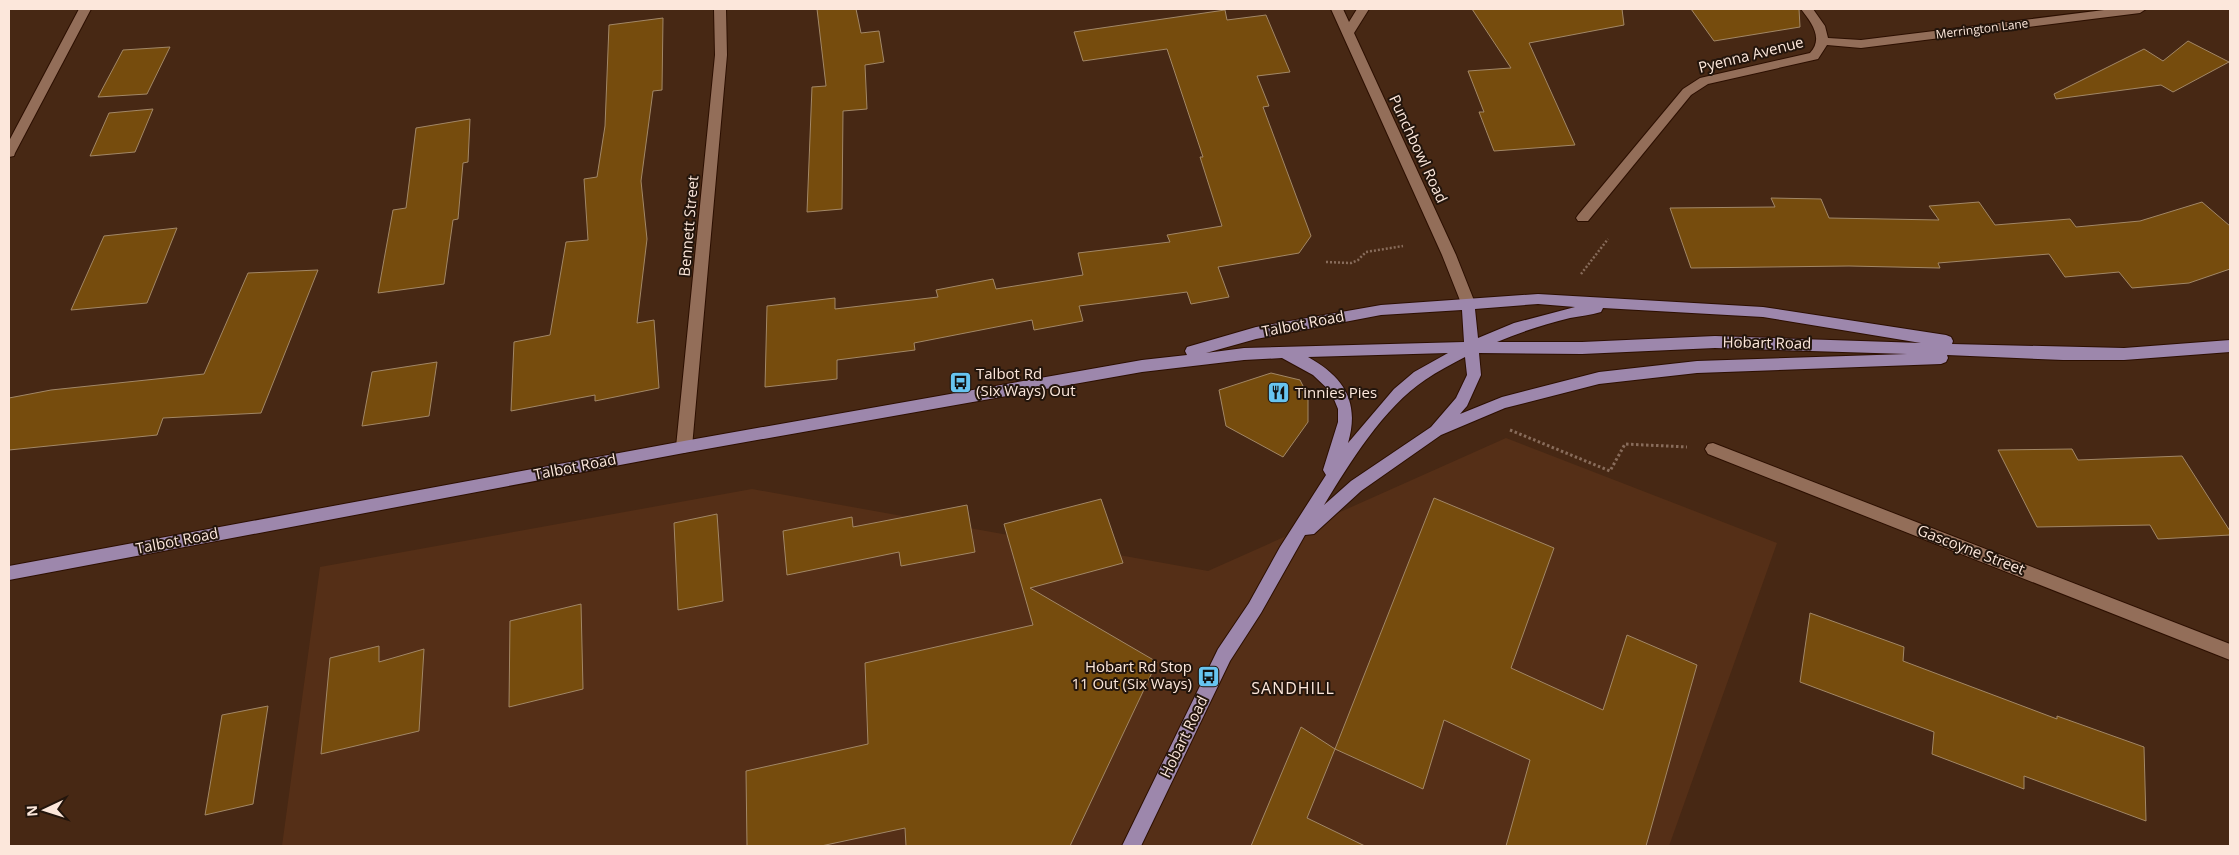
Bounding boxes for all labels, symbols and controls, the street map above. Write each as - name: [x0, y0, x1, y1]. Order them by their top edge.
- street label: Merrington Lane: [1935, 14, 2030, 43]
- street label: Pyenna Avenue: [1696, 31, 1805, 77]
- street label: Punchbowl Road: [1385, 91, 1453, 206]
- street label: Bennett Street: [674, 175, 702, 277]
- street label: Talbot Road: [1260, 305, 1346, 341]
- street label: Hobart Road: [1722, 331, 1812, 353]
- place label: Talbot Rd (Six Ways) Out: [976, 363, 1076, 400]
- bus stop icon: Talbot Rd (Six Ways) Out: [948, 371, 972, 395]
- restaurant icon: Tinnies Pies: [1267, 381, 1291, 405]
- place label: Tinnies Pies: [1295, 382, 1377, 402]
- street label: Talbot Road: [532, 448, 618, 484]
- street label: Gascoyne Street: [1915, 519, 2028, 579]
- street label: Talbot Road: [134, 522, 220, 558]
- place label: Hobart Rd Stop 11 Out (Six Ways): [1071, 656, 1192, 693]
- bus stop icon: Hobart Rd Stop 11 Out (Six Ways): [1196, 664, 1220, 688]
- district label: SANDHILL: [1251, 677, 1335, 699]
- street label: Hobart Road: [1155, 692, 1212, 781]
- north arrow: [20, 785, 70, 835]
- text: N: [22, 805, 41, 817]

